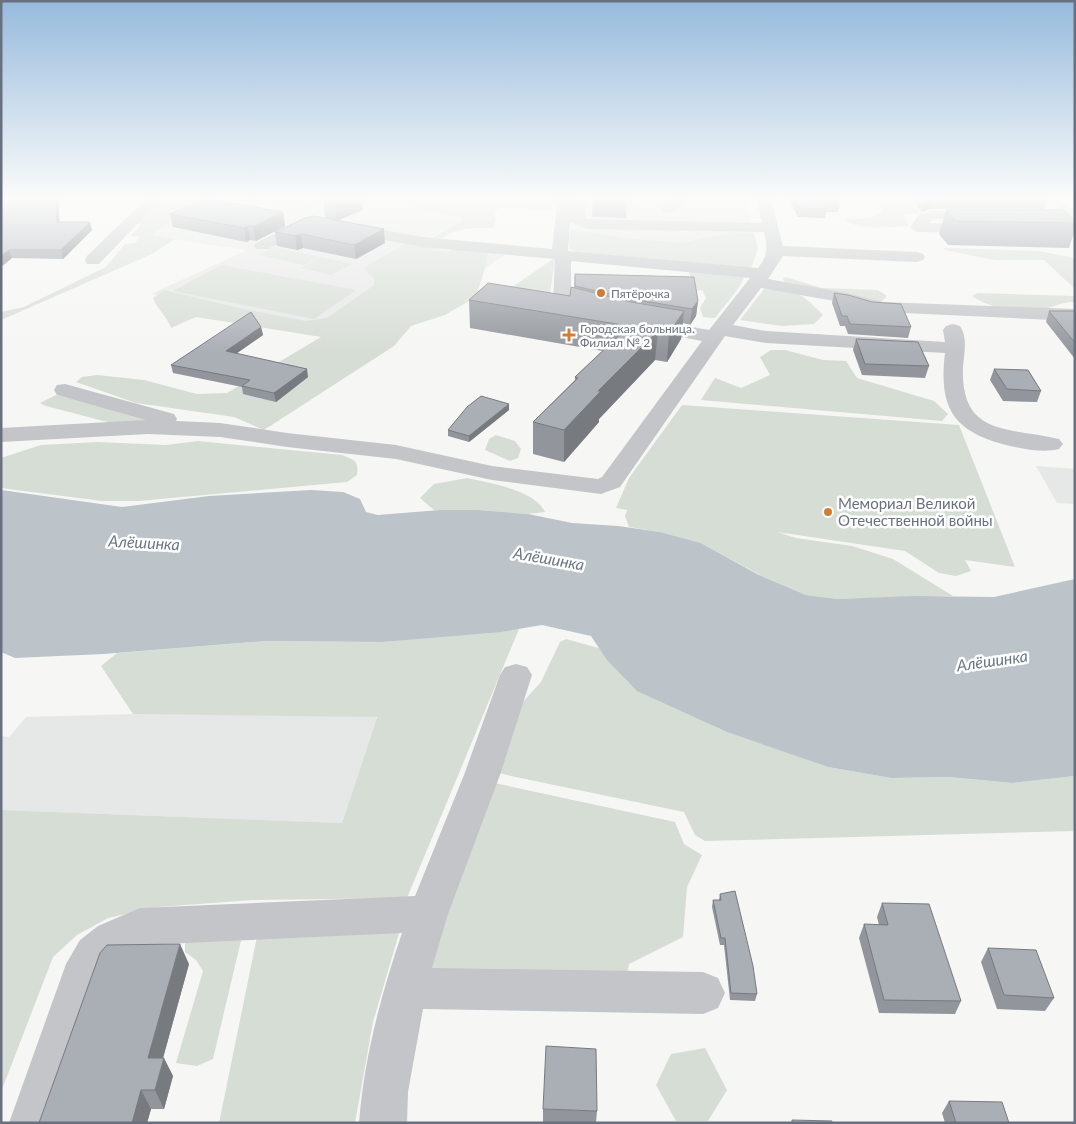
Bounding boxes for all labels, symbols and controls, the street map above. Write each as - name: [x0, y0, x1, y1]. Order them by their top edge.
- place label: Пятёрочка: [611, 286, 670, 301]
- marker: Пятёрочка: [595, 287, 607, 299]
- place label: Городская больница. Филиал № 2: [580, 321, 695, 350]
- marker: Городская больница. Филиал № 2: [562, 328, 576, 342]
- place label: Мемориал Великой Отечественной войны: [838, 494, 993, 529]
- marker: Мемориал Великой Отечественной войны: [822, 506, 834, 518]
- water label: Алёшинка: [107, 531, 180, 553]
- water label: Алёшинка: [511, 542, 586, 574]
- water label: Алёшинка: [954, 646, 1029, 675]

